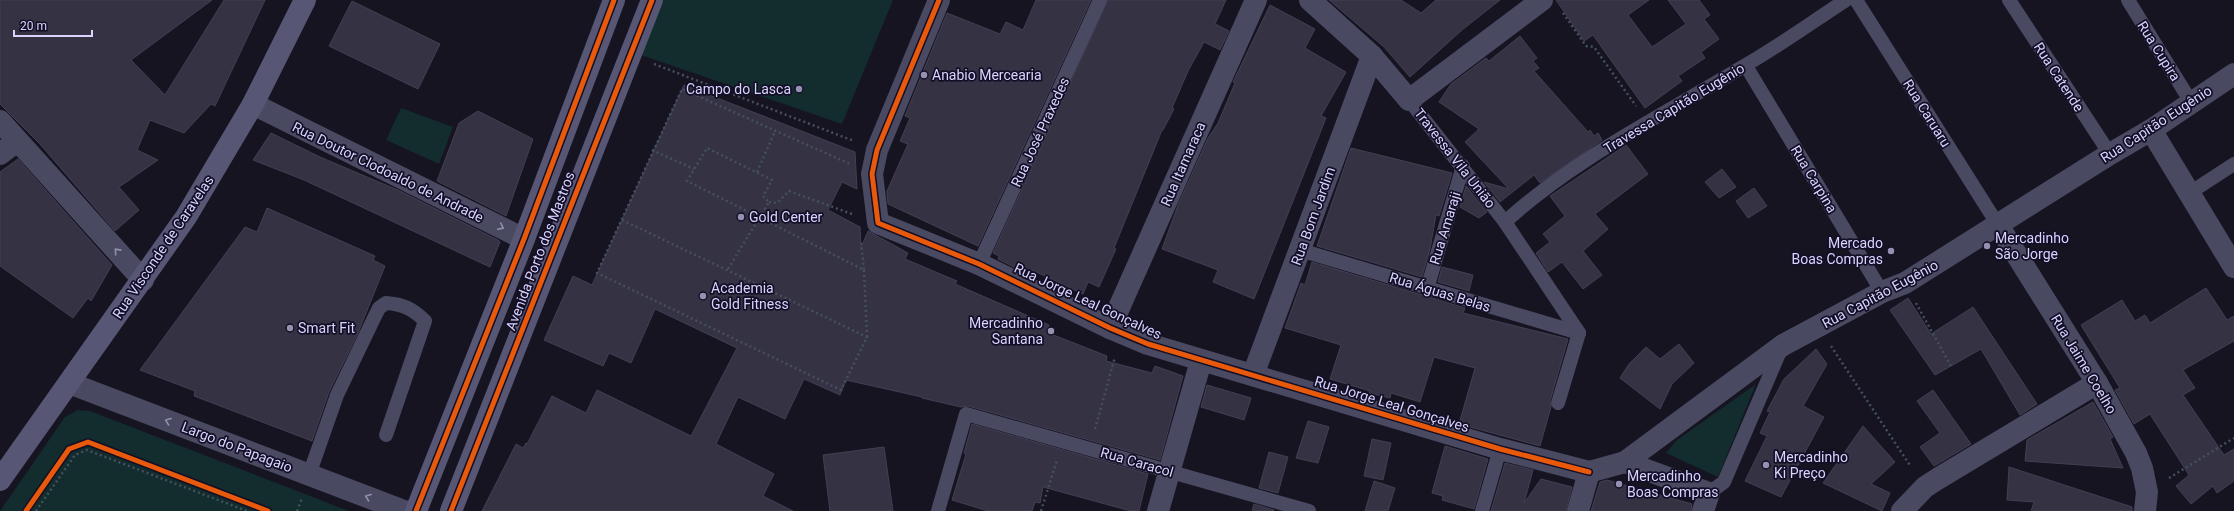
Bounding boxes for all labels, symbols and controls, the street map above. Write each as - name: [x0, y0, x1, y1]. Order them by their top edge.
- scale bar: [14, 12, 92, 38]
- street label: Rua Cupira: [2134, 18, 2184, 84]
- text: 20 m: [20, 19, 47, 33]
- street label: Rua Catende: [2031, 39, 2087, 115]
- street label: Travessa Capitão Eugênio: [1601, 60, 1747, 156]
- place label: Anabio Mercearia: [932, 67, 1042, 83]
- marker: Anabio Mercearia: [919, 70, 929, 80]
- street label: Rua José Praxedes: [1008, 75, 1072, 189]
- street label: Rua Caruaru: [1900, 76, 1954, 150]
- place label: Campo do Lasca: [686, 81, 791, 97]
- street label: Rua Capitão Eugênio: [2098, 82, 2214, 166]
- marker: Campo do Lasca: [794, 84, 804, 94]
- street label: Travessa Vila União: [1411, 105, 1499, 211]
- street label: Rua Doutor Clodoaldo de Andrade: [290, 119, 486, 225]
- street label: Rua Itamaraca: [1157, 119, 1209, 209]
- street label: Rua Carpina: [1788, 143, 1840, 215]
- street label: Rua Bom Jardim: [1288, 165, 1338, 267]
- street label: Avenida Porto dos Mastros: [502, 169, 578, 333]
- street label: Rua Visconde de Caravelas: [109, 173, 217, 321]
- street label: Rua Amaraji: [1426, 190, 1464, 266]
- place label: Gold Center: [749, 209, 823, 225]
- marker: Gold Center: [736, 212, 746, 222]
- one-way arrow: [497, 223, 504, 230]
- place label: Mercadinho São Jorge: [1995, 230, 2069, 262]
- place label: Mercado Boas Compras: [1791, 235, 1883, 267]
- marker: Mercadinho São Jorge: [1982, 241, 1992, 251]
- marker: Mercado Boas Compras: [1886, 246, 1896, 256]
- one-way arrow: [114, 248, 121, 256]
- street label: Rua Capitão Eugênio: [1819, 257, 1941, 331]
- street label: Rua Jorge Leal Gonçalves: [1012, 260, 1164, 342]
- street label: Rua Águas Belas: [1388, 268, 1493, 315]
- place label: Academia Gold Fitness: [711, 280, 789, 312]
- marker: Academia Gold Fitness: [698, 291, 708, 301]
- street label: Rua Jaime Coelho: [2048, 311, 2120, 417]
- place label: Mercadinho Santana: [969, 315, 1043, 347]
- place label: Smart Fit: [298, 320, 355, 336]
- marker: Smart Fit: [285, 323, 295, 333]
- marker: Mercadinho Santana: [1046, 326, 1056, 336]
- street label: Rua Jorge Leal Gonçalves: [1313, 373, 1471, 435]
- one-way arrow: [165, 418, 172, 426]
- street label: Largo do Papagaio: [179, 419, 295, 475]
- street label: Rua Caracol: [1099, 444, 1175, 480]
- place label: Mercadinho Ki Preço: [1774, 449, 1848, 481]
- marker: Mercadinho Ki Preço: [1761, 460, 1771, 470]
- place label: Mercadinho Boas Compras: [1627, 468, 1719, 500]
- marker: Mercadinho Boas Compras: [1614, 479, 1624, 489]
- one-way arrow: [364, 494, 371, 502]

